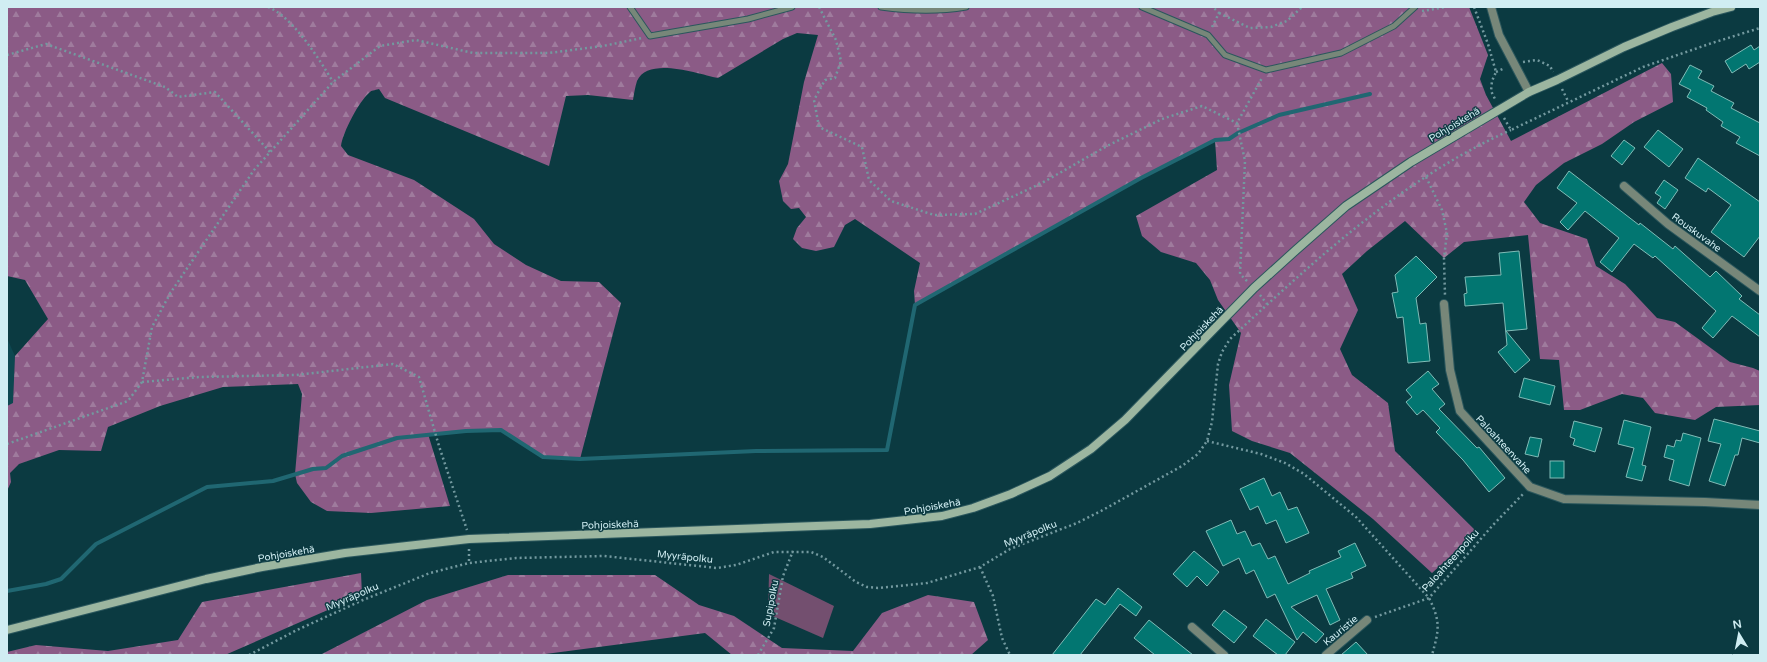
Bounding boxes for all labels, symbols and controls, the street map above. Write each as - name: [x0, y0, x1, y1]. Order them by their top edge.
- street label: Pohjoiskehä: [1427, 105, 1482, 145]
- street label: Rouskuvahe: [1669, 211, 1724, 255]
- street label: Pohjoiskehä: [1177, 304, 1226, 354]
- street label: Paloahteenvahe: [1473, 413, 1534, 477]
- street label: Pohjoiskehä: [903, 496, 961, 518]
- street label: Pohjoiskehä: [581, 518, 639, 532]
- street label: Myyräpolku: [1002, 518, 1059, 550]
- street label: Paloahteenpolku: [1420, 527, 1482, 594]
- street label: Pohjoiskehä: [257, 543, 315, 565]
- street label: Myyräpolku: [656, 548, 713, 566]
- street label: Supipolku: [761, 579, 781, 628]
- street label: Myyräpolku: [324, 580, 381, 613]
- street label: Kauristie: [1321, 613, 1361, 649]
- north arrow: [1719, 614, 1759, 654]
- text: N: [1732, 617, 1743, 632]

